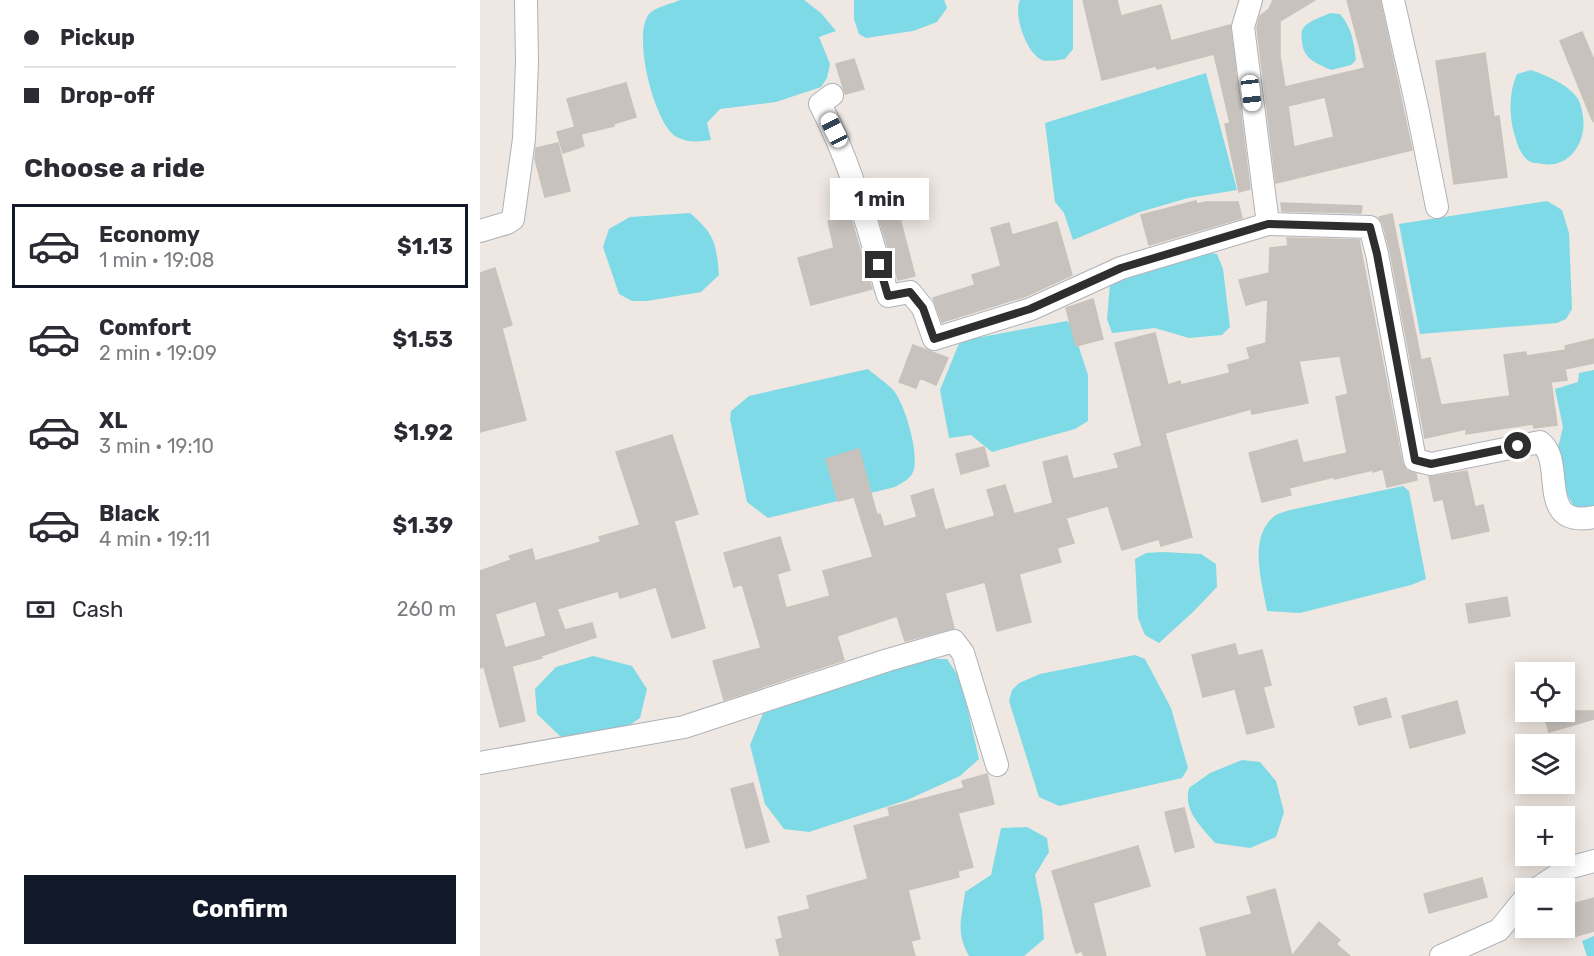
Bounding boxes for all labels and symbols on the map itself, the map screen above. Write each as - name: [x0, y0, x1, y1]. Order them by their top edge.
- car: [1240, 74, 1262, 112]
- car: [818, 110, 850, 150]
- callout: 1 min: [830, 178, 928, 220]
- route end: [865, 251, 892, 278]
- route start: [1504, 432, 1531, 459]

